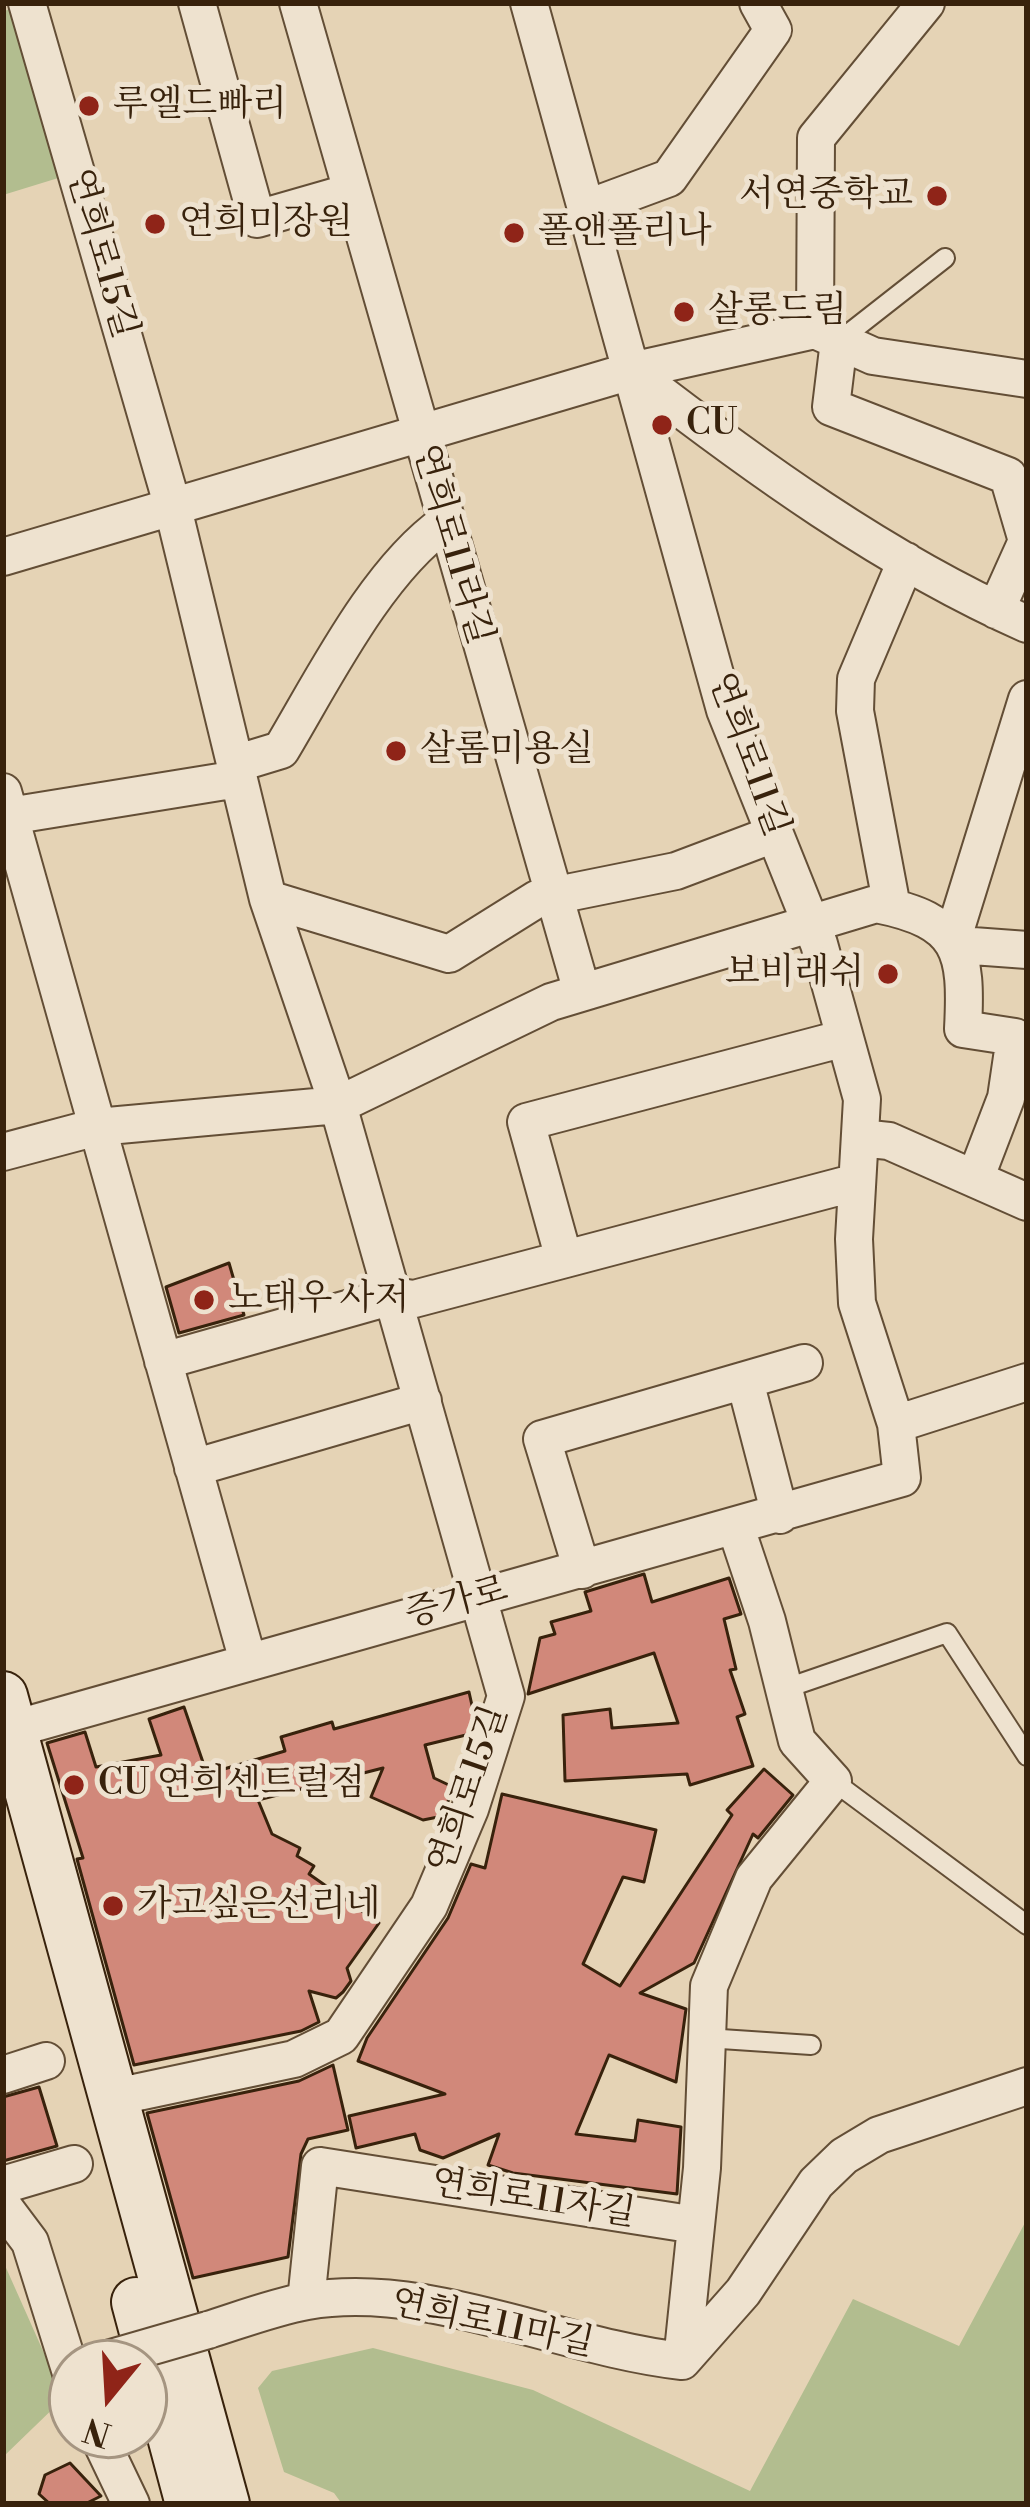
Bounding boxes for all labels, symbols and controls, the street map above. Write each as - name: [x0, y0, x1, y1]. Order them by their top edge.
- place label: 루엘드빠리: [113, 84, 287, 128]
- marker: 루엘드빠리: [76, 93, 102, 119]
- street label: 연희로15길: [55, 164, 145, 344]
- place label: 서연중학교: [739, 174, 913, 218]
- marker: 서연중학교: [924, 183, 950, 209]
- place label: 연희미장원: [179, 202, 353, 246]
- marker: 연희미장원: [142, 211, 168, 237]
- place label: 폴앤폴리나: [538, 211, 712, 255]
- marker: 폴앤폴리나: [501, 220, 527, 246]
- place label: 살롱드림: [708, 290, 847, 334]
- marker: 살롱드림: [671, 299, 697, 325]
- place label: CU: [686, 403, 737, 447]
- marker: CU: [649, 412, 675, 438]
- street label: 연희로11라길: [402, 440, 500, 650]
- street label: 연희로11길: [697, 667, 797, 843]
- place label: 살롬미용실: [420, 729, 594, 773]
- marker: 살롬미용실: [383, 738, 409, 764]
- place label: 보비래쉬: [725, 952, 864, 996]
- marker: 보비래쉬: [875, 961, 901, 987]
- place label: 노태우 사저: [228, 1278, 409, 1322]
- marker: 노태우 사저: [191, 1287, 217, 1313]
- street label: 증가로: [401, 1570, 513, 1638]
- street label: 연희로15길: [421, 1700, 519, 1880]
- place label: CU 연희센트럴점: [98, 1763, 365, 1807]
- marker: CU 연희센트럴점: [61, 1772, 87, 1798]
- place label: 가고싶은선리네: [137, 1884, 380, 1928]
- marker: 가고싶은선리네: [100, 1893, 126, 1919]
- street label: 연희로11자길: [428, 2163, 638, 2237]
- street label: 연희로11마길: [387, 2282, 597, 2368]
- north arrow: [48, 2339, 168, 2459]
- text: N: [79, 2407, 116, 2454]

